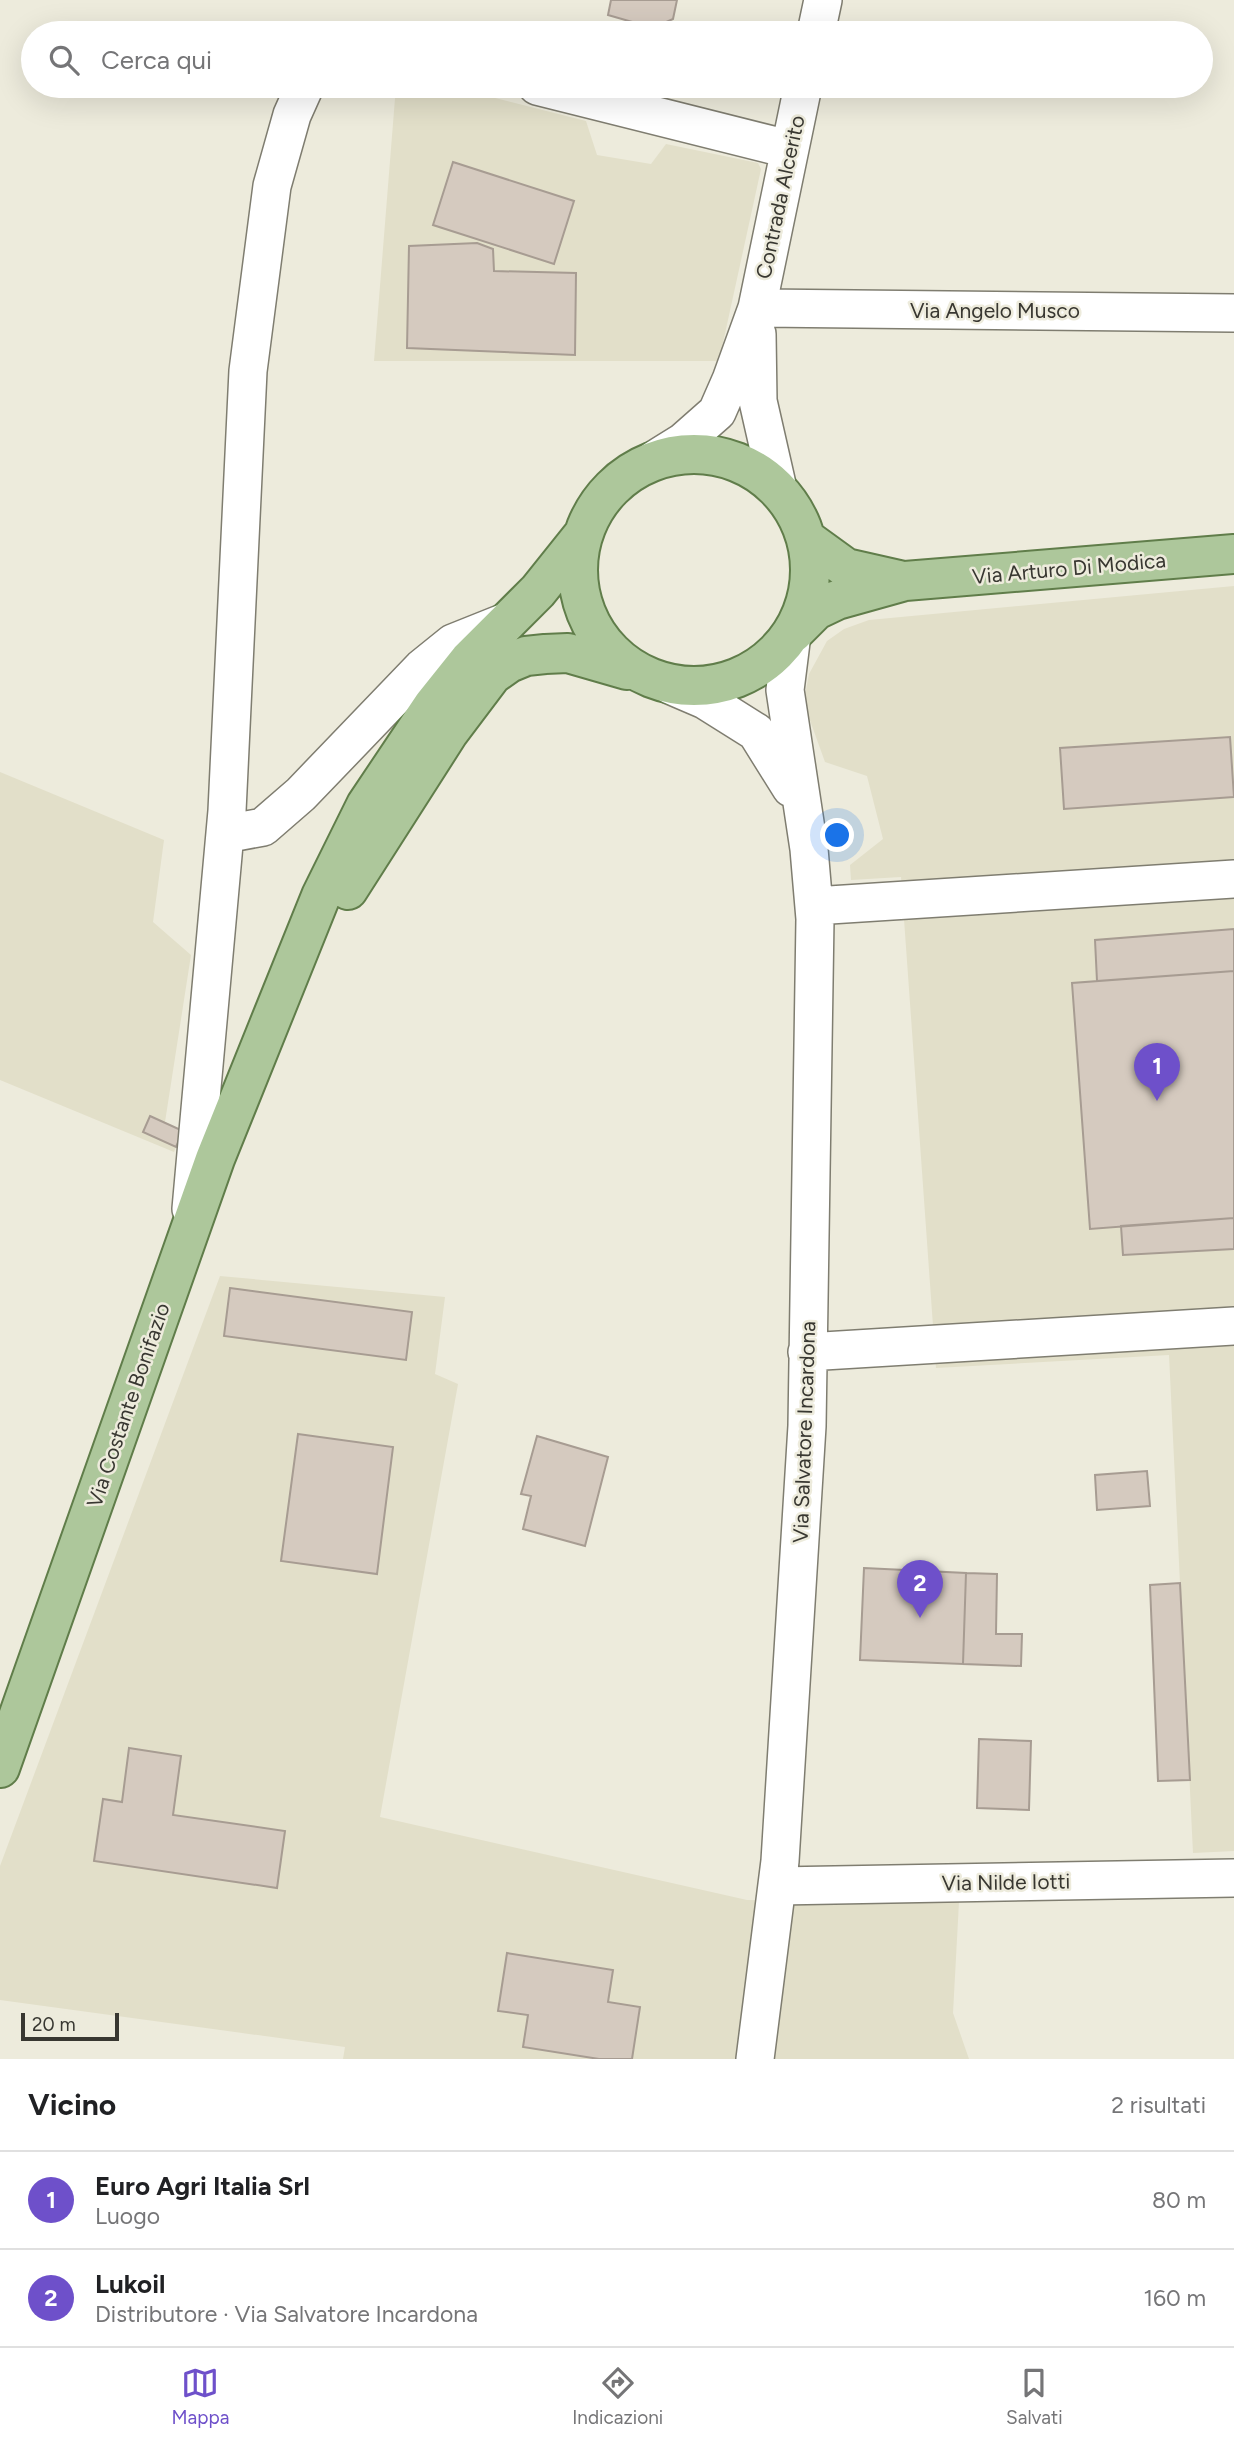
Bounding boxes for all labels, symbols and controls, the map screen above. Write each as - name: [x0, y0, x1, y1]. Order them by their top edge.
- search box: [21, 21, 1213, 98]
- icon: search: [45, 41, 83, 79]
- text: Cerca qui: [101, 44, 212, 76]
- street label: Contrada Alcerito: [750, 113, 810, 281]
- street label: Via Angelo Musco: [910, 298, 1080, 323]
- street label: Via Arturo Di Modica: [971, 547, 1167, 589]
- your location: [820, 818, 854, 852]
- pin: 1: [1134, 1043, 1180, 1101]
- street label: Via Costante Bonifazio: [81, 1299, 175, 1511]
- street label: Via Salvatore Incardona: [788, 1321, 820, 1543]
- pin: 2: [897, 1560, 943, 1618]
- street label: Via Nilde Iotti: [941, 1868, 1071, 1896]
- scale bar: [21, 2010, 119, 2042]
- text: 20 m: [32, 2013, 76, 2036]
- text: Vicino: [28, 2086, 116, 2123]
- text: 2 risultati: [1111, 2091, 1206, 2119]
- text: Euro Agri Italia Srl: [95, 2170, 310, 2202]
- text: 1: [46, 2186, 56, 2214]
- text: 80 m: [1152, 2186, 1206, 2214]
- text: Luogo: [95, 2202, 160, 2230]
- text: Lukoil: [95, 2268, 165, 2300]
- text: 2: [44, 2284, 58, 2312]
- text: 160 m: [1143, 2284, 1206, 2312]
- text: Distributore · Via Salvatore Incardona: [95, 2300, 478, 2328]
- tab: Mappa: [171, 2364, 229, 2429]
- tab: Indicazioni: [572, 2364, 663, 2429]
- tab: Salvati: [1006, 2364, 1063, 2429]

